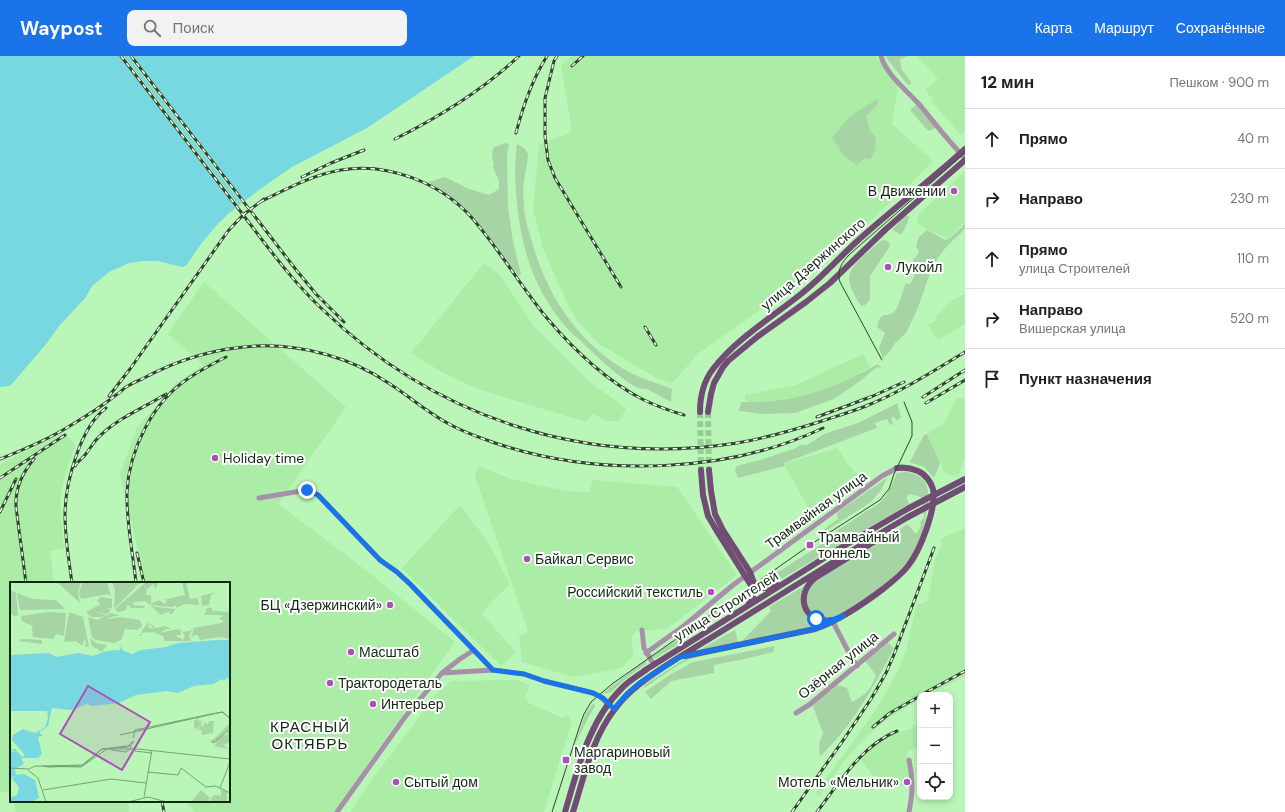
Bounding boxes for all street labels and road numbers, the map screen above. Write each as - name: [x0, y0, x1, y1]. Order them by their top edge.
- street label: улица Дзержинского: [757, 214, 869, 314]
- street label: Трамвайная улица: [762, 467, 870, 553]
- street label: улица Строителей: [671, 567, 781, 645]
- street label: Озёрная улица: [794, 627, 882, 703]

